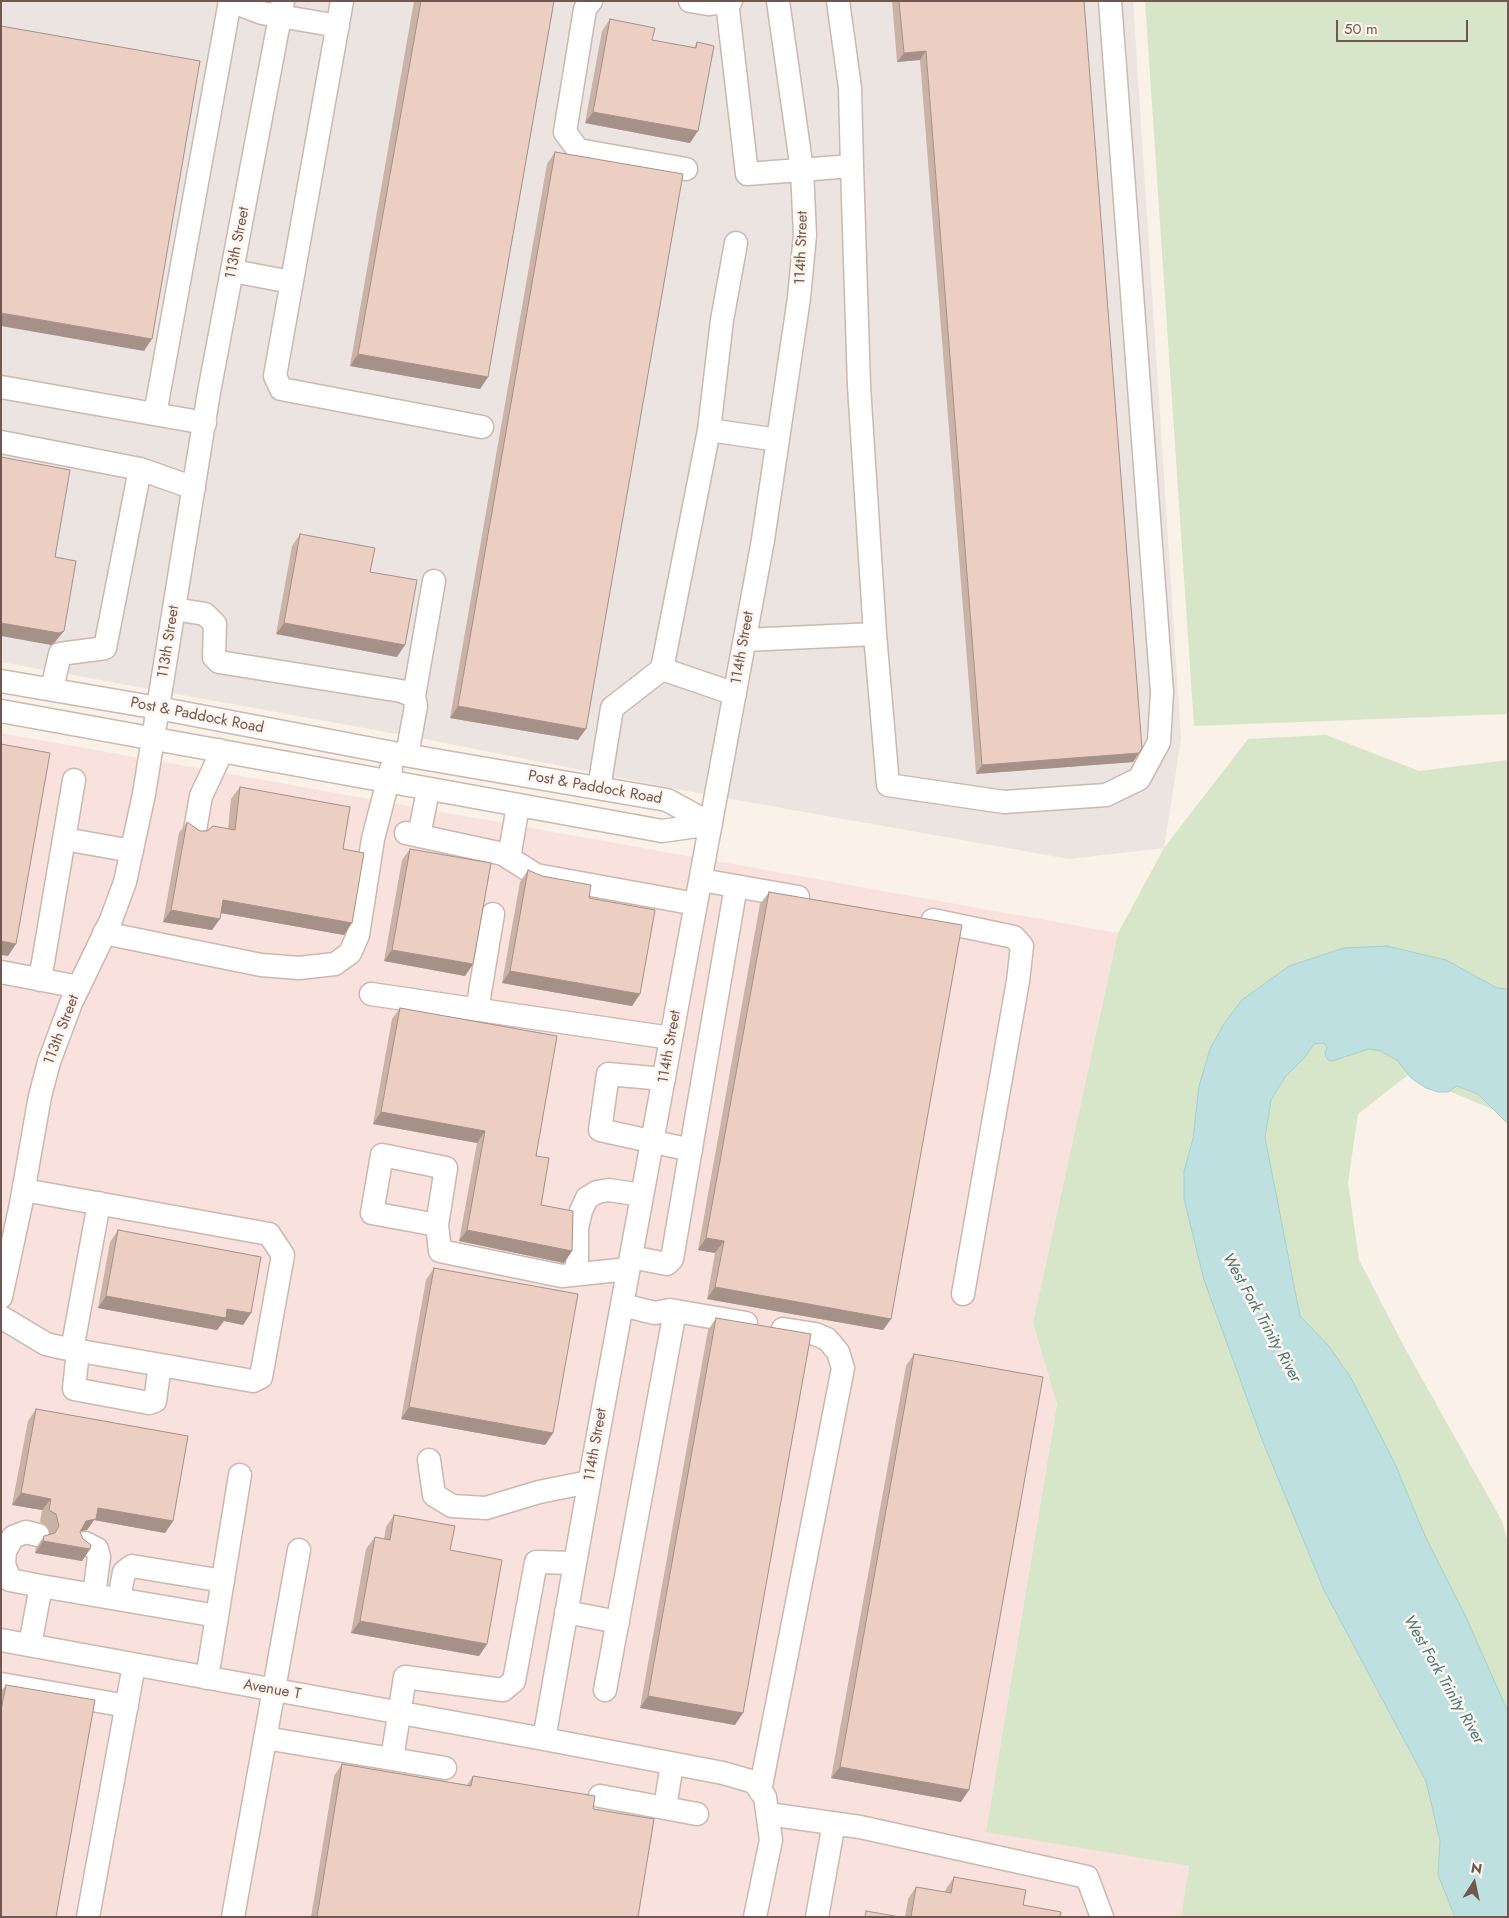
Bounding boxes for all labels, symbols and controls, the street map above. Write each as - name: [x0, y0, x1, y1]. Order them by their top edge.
- scale bar: [1339, 10, 1472, 42]
- text: 50 m: [1344, 18, 1378, 40]
- street label: 113th Street: [222, 205, 254, 281]
- street label: 114th Street: [792, 211, 812, 285]
- street label: 113th Street: [154, 604, 184, 680]
- street label: 114th Street: [728, 610, 758, 686]
- street label: Post & Paddock Road: [129, 694, 265, 738]
- street label: Post & Paddock Road: [527, 767, 663, 809]
- street label: 113th Street: [40, 992, 84, 1068]
- street label: 114th Street: [655, 1009, 685, 1085]
- water label: West Fork Trinity River: [1217, 1250, 1305, 1386]
- street label: 114th Street: [581, 1407, 611, 1483]
- water label: West Fork Trinity River: [1398, 1612, 1488, 1748]
- street label: Avenue T: [242, 1676, 302, 1704]
- text: N: [1469, 1857, 1484, 1879]
- north arrow: [1449, 1858, 1499, 1908]

